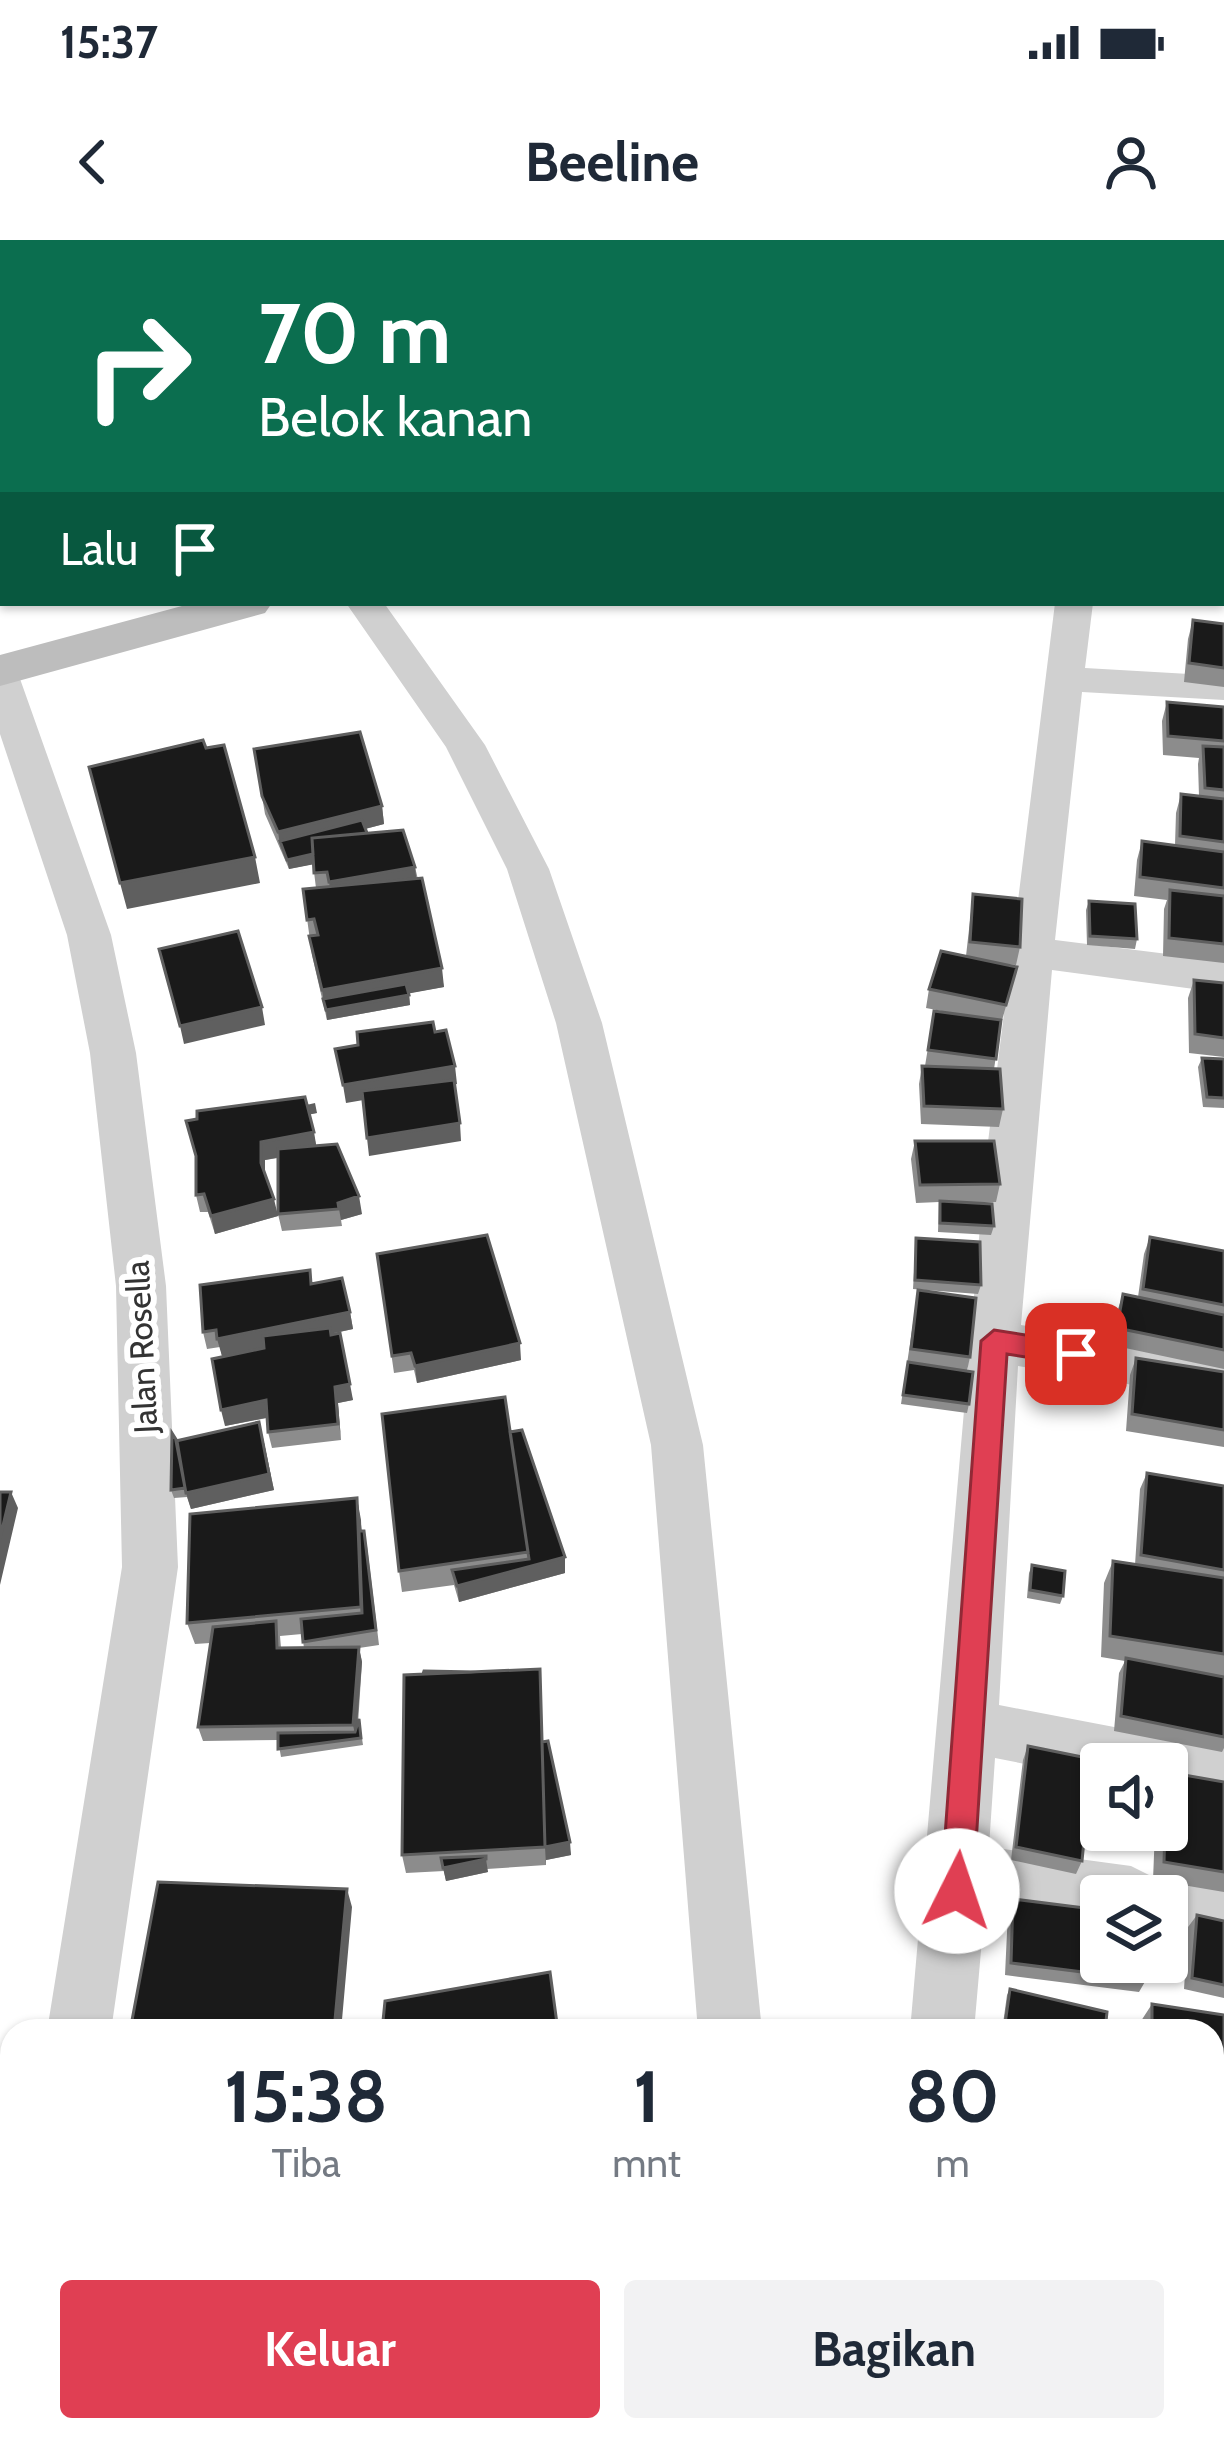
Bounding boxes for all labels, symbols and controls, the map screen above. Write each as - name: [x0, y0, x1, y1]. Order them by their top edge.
- text: 15:37: [60, 15, 158, 69]
- icon: back: [60, 129, 126, 195]
- text: Beeline: [525, 129, 699, 195]
- icon: person: [1098, 129, 1164, 195]
- text: 70 m: [258, 282, 451, 384]
- icon: right: [60, 288, 216, 444]
- text: Belok kanan: [258, 384, 533, 450]
- icon: arrive: [162, 516, 228, 582]
- text: Lalu: [60, 522, 138, 576]
- street label: Jalan Rosella: [116, 1260, 166, 1435]
- pin: [1025, 1303, 1127, 1405]
- icon: arrive: [1043, 1321, 1109, 1387]
- map controls: [1080, 1743, 1188, 1983]
- button: sound: [1080, 1743, 1188, 1851]
- position arrow: [894, 1828, 1020, 1954]
- button: layers: [1080, 1875, 1188, 1983]
- text: 15:38: [224, 2053, 388, 2140]
- text: 1: [633, 2053, 660, 2140]
- text: 80: [905, 2053, 1000, 2140]
- text: Tiba: [272, 2139, 341, 2187]
- text: mnt: [612, 2139, 681, 2187]
- text: m: [935, 2139, 970, 2187]
- button: Keluar: [60, 2280, 600, 2418]
- button: Bagikan: [624, 2280, 1164, 2418]

